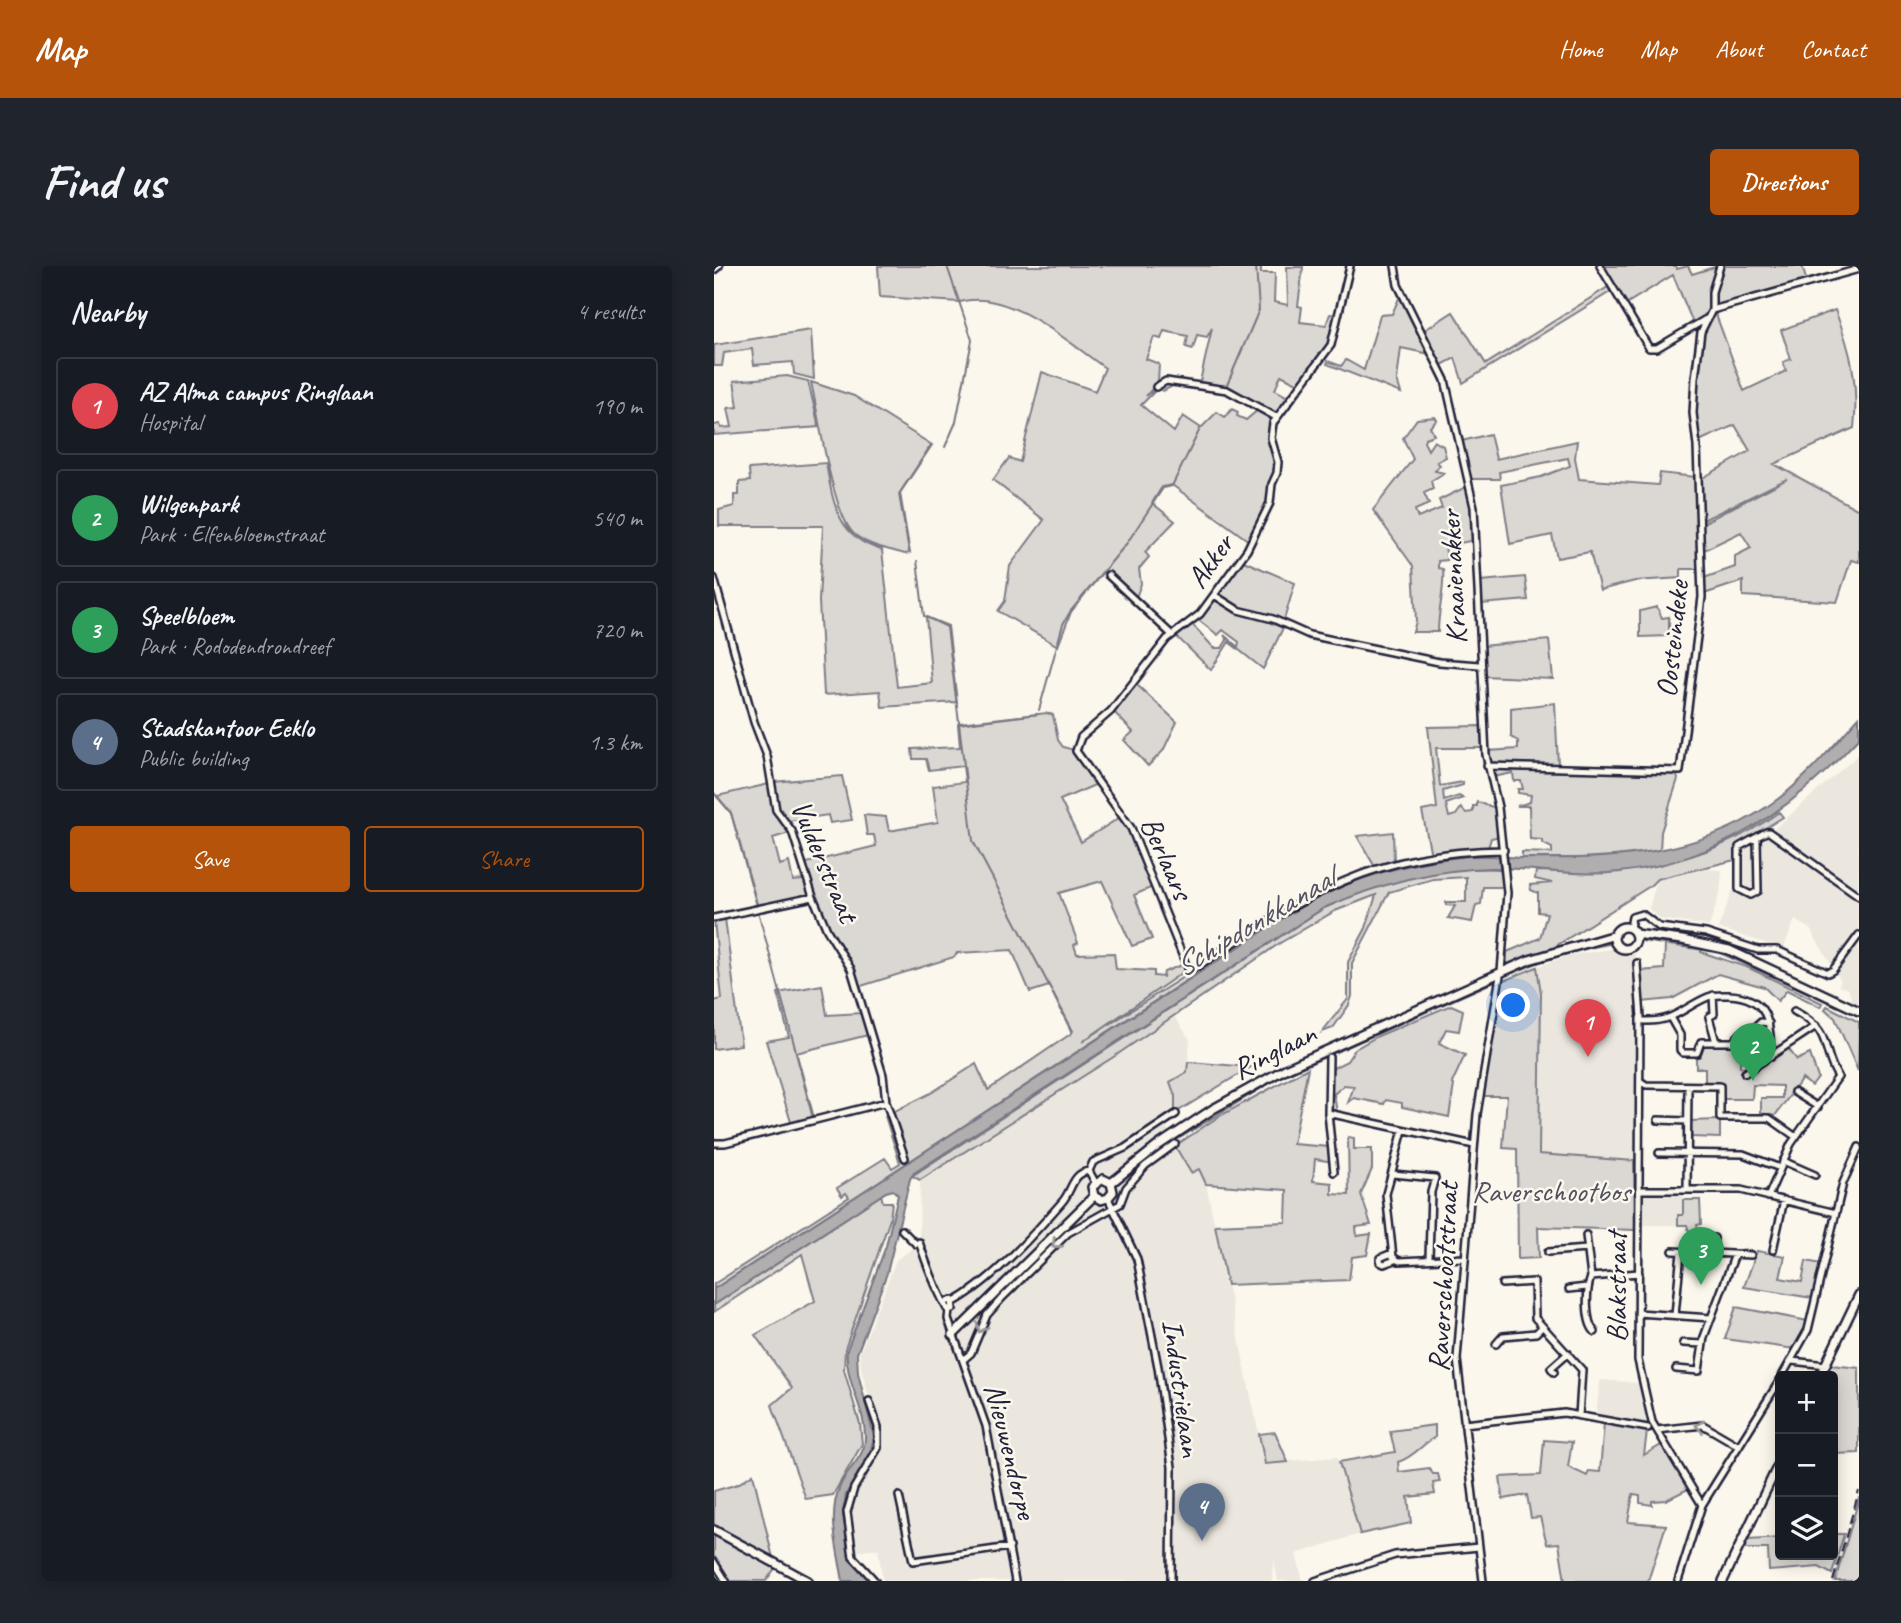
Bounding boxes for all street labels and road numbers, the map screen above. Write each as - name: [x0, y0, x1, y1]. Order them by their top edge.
- street label: Kraaienakker: [1430, 507, 1475, 645]
- street label: Akker: [1178, 525, 1243, 595]
- street label: Oosteindeke: [1647, 577, 1697, 699]
- street label: Vulderstraat: [782, 794, 869, 931]
- street label: Berlaars: [1132, 811, 1203, 908]
- street label: Ringlaan: [1226, 1013, 1324, 1088]
- street label: Raverschootstraat: [1419, 1178, 1467, 1373]
- street label: Blakstraat: [1597, 1228, 1635, 1342]
- street label: Industrielaan: [1154, 1317, 1211, 1461]
- street label: Nieuwendorpe: [976, 1379, 1047, 1525]

